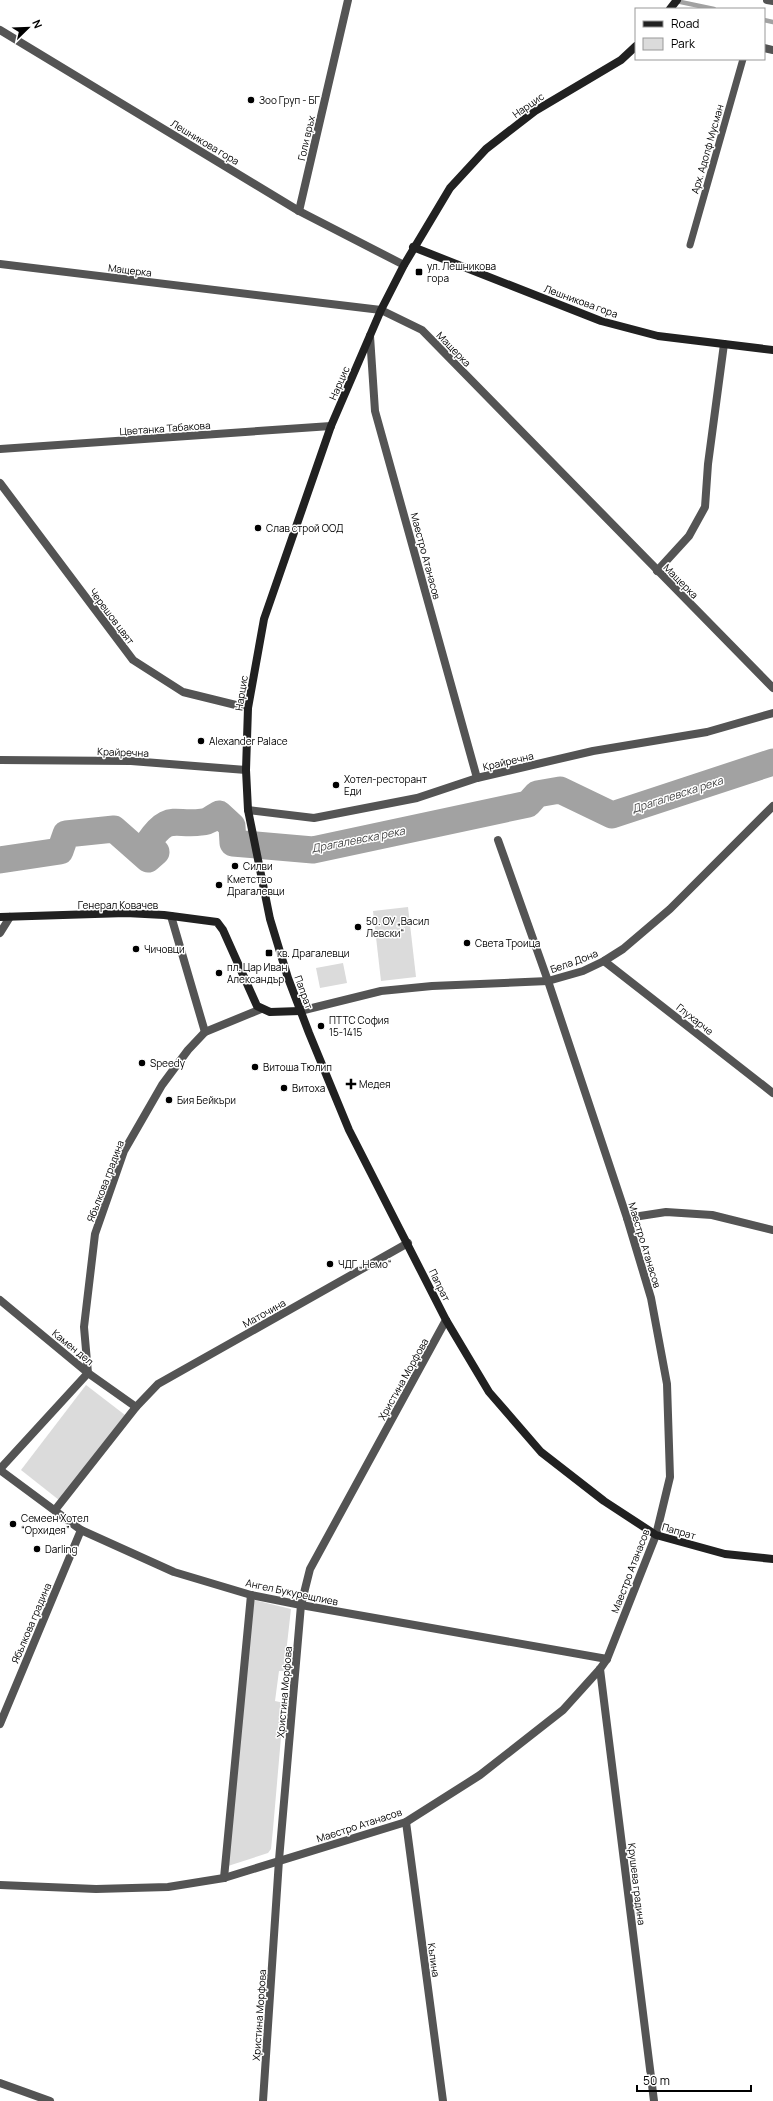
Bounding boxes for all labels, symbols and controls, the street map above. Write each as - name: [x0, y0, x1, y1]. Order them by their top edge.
- north arrow: [8, 8, 48, 48]
- legend: [635, 8, 765, 60]
- text: Road: [671, 15, 699, 32]
- text: N: [29, 17, 46, 31]
- text: Park: [671, 35, 696, 52]
- street label: Нарцис: [509, 89, 547, 121]
- place label: Зоо Груп - БГ: [259, 93, 321, 107]
- marker: Зоо Груп - БГ: [246, 95, 256, 105]
- street label: Арх. Адолф Мусман: [688, 103, 726, 195]
- street label: Голи връх: [294, 113, 318, 162]
- street label: Лешникова гора: [168, 116, 242, 168]
- place label: ул. Лешникова гора: [427, 259, 496, 285]
- street label: Мащерка: [107, 260, 153, 280]
- marker: ул. Лешникова гора: [414, 267, 424, 277]
- street label: Лешникова гора: [542, 281, 620, 321]
- street label: Мащерка: [434, 328, 474, 370]
- street label: Нарцис: [325, 363, 353, 402]
- street label: Цветанка Табакова: [119, 418, 211, 438]
- street label: Маестро Атанасов: [408, 511, 444, 601]
- place label: Слав строй ООД: [266, 521, 343, 535]
- marker: Слав строй ООД: [253, 523, 263, 533]
- street label: Мащерка: [661, 561, 701, 601]
- street label: Черешов цвят: [86, 585, 138, 647]
- street label: Нарцис: [231, 674, 251, 712]
- place label: Alexander Palace: [209, 734, 288, 748]
- marker: Alexander Palace: [196, 736, 206, 746]
- street label: Крайречна: [97, 744, 149, 760]
- street label: Крайречна: [481, 748, 535, 774]
- place label: Хотел-ресторант Еди: [344, 772, 427, 798]
- water label: Драгалевска река: [630, 772, 725, 816]
- marker: Хотел-ресторант Еди: [331, 780, 341, 790]
- water label: Драгалевска река: [310, 822, 407, 855]
- place label: Силви: [243, 859, 273, 873]
- marker: Силви: [230, 861, 240, 871]
- place label: Кметство Драгалевци: [227, 872, 285, 898]
- marker: Кметство Драгалевци: [214, 880, 224, 890]
- street label: Генерал Ковачев: [78, 898, 159, 912]
- place label: 50. ОУ „Васил Левски“: [366, 914, 430, 940]
- marker: 50. ОУ „Васил Левски“: [353, 922, 363, 932]
- place label: Света Троица: [475, 936, 540, 950]
- marker: Света Троица: [462, 938, 472, 948]
- place label: Чичовци: [144, 942, 185, 956]
- marker: Чичовци: [131, 944, 141, 954]
- place label: кв. Драгалевци: [277, 946, 350, 960]
- street label: Бела Дона: [548, 946, 600, 976]
- marker: кв. Драгалевци: [264, 948, 274, 958]
- place label: пл. Цар Иван Александър: [227, 960, 287, 986]
- marker: пл. Цар Иван Александър: [214, 968, 224, 978]
- street label: Папрат: [291, 973, 317, 1011]
- street label: Глухарче: [674, 1000, 717, 1038]
- place label: ПТТС София 15-1415: [329, 1013, 389, 1039]
- marker: ПТТС София 15-1415: [316, 1021, 326, 1031]
- place label: Speedy: [150, 1056, 186, 1070]
- marker: Speedy: [137, 1058, 147, 1068]
- place label: Витоша Тюлип: [263, 1060, 332, 1074]
- marker: Витоша Тюлип: [250, 1062, 260, 1072]
- place label: Медея: [359, 1077, 391, 1091]
- marker: Медея: [346, 1079, 356, 1089]
- place label: Витоха: [292, 1081, 325, 1095]
- marker: Витоха: [279, 1083, 289, 1093]
- place label: Бия Бейкъри: [177, 1093, 236, 1107]
- marker: Бия Бейкъри: [164, 1095, 174, 1105]
- street label: Ябълкова градина: [83, 1138, 127, 1224]
- street label: Маестро Атанасов: [625, 1200, 665, 1290]
- place label: ЧДГ „Немо“: [338, 1257, 391, 1271]
- marker: ЧДГ „Немо“: [325, 1259, 335, 1269]
- street label: Папрат: [426, 1266, 454, 1304]
- street label: Маточина: [240, 1295, 288, 1331]
- street label: Камен дел: [49, 1326, 97, 1368]
- street label: Христина Морфова: [375, 1336, 431, 1422]
- place label: Семеен Хотел “Орхидея”: [21, 1511, 89, 1537]
- marker: Семеен Хотел “Орхидея”: [8, 1519, 18, 1529]
- street label: Папрат: [660, 1519, 698, 1543]
- street label: Маестро Атанасов: [608, 1526, 653, 1615]
- place label: Darling: [45, 1542, 77, 1556]
- marker: Darling: [32, 1544, 42, 1554]
- street label: Ангел Букурещлиев: [244, 1575, 340, 1609]
- street label: Ябълкова градина: [8, 1580, 54, 1666]
- street label: Христина Морфова: [273, 1646, 295, 1738]
- street label: Маестро Атанасов: [315, 1804, 404, 1845]
- street label: Крушева градина: [625, 1842, 649, 1926]
- street label: Къпина: [425, 1942, 443, 1978]
- street label: Христина Морфова: [249, 1969, 269, 2061]
- scale bar: [637, 2067, 751, 2093]
- text: 50 m: [643, 2072, 670, 2089]

